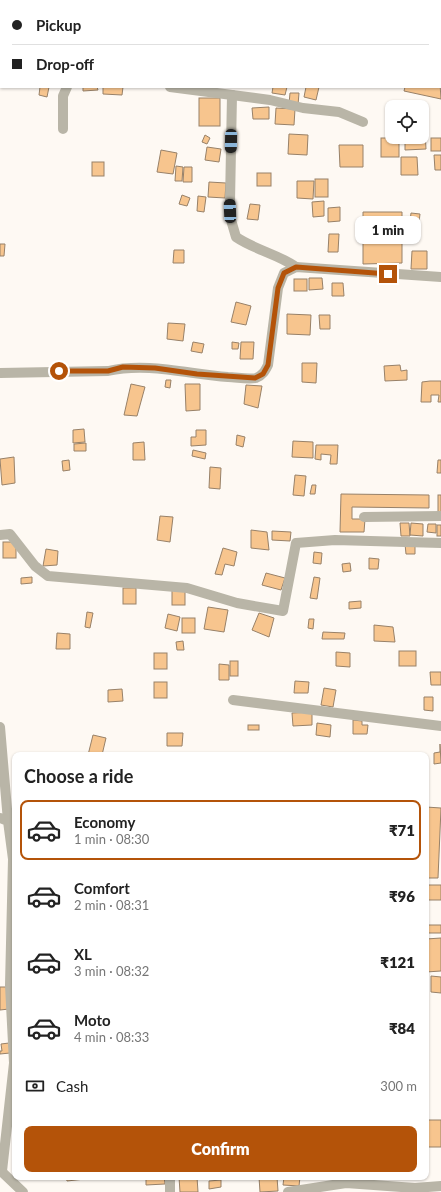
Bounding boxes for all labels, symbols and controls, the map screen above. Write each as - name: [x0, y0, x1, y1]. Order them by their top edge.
- text: Pickup: [36, 16, 81, 34]
- text: Drop-off: [36, 55, 94, 73]
- map controls: [385, 100, 429, 144]
- button: locate: [385, 100, 429, 144]
- car: [225, 129, 237, 153]
- car: [224, 199, 236, 223]
- callout: 1 min: [355, 216, 421, 244]
- text: 1 min: [372, 222, 404, 238]
- route end: [379, 265, 397, 283]
- route start: [50, 362, 68, 380]
- text: Choose a ride: [24, 765, 133, 787]
- icon: car: [26, 812, 62, 848]
- text: Economy: [74, 813, 135, 831]
- text: ₹71: [389, 821, 415, 839]
- text: 1 min · 08:30: [74, 831, 149, 847]
- icon: car: [26, 878, 62, 914]
- text: Comfort: [74, 879, 130, 897]
- text: ₹96: [389, 887, 415, 905]
- text: 2 min · 08:31: [74, 897, 149, 913]
- icon: car: [26, 944, 62, 980]
- text: XL: [74, 945, 92, 963]
- text: ₹121: [380, 953, 415, 971]
- text: 3 min · 08:32: [74, 963, 149, 979]
- icon: car: [26, 1010, 62, 1046]
- text: Moto: [74, 1011, 111, 1029]
- text: ₹84: [389, 1019, 415, 1037]
- text: 4 min · 08:33: [74, 1029, 149, 1045]
- icon: cash: [24, 1075, 46, 1097]
- text: Cash: [56, 1077, 88, 1095]
- text: 300 m: [380, 1078, 417, 1094]
- button: Confirm: [24, 1126, 417, 1172]

